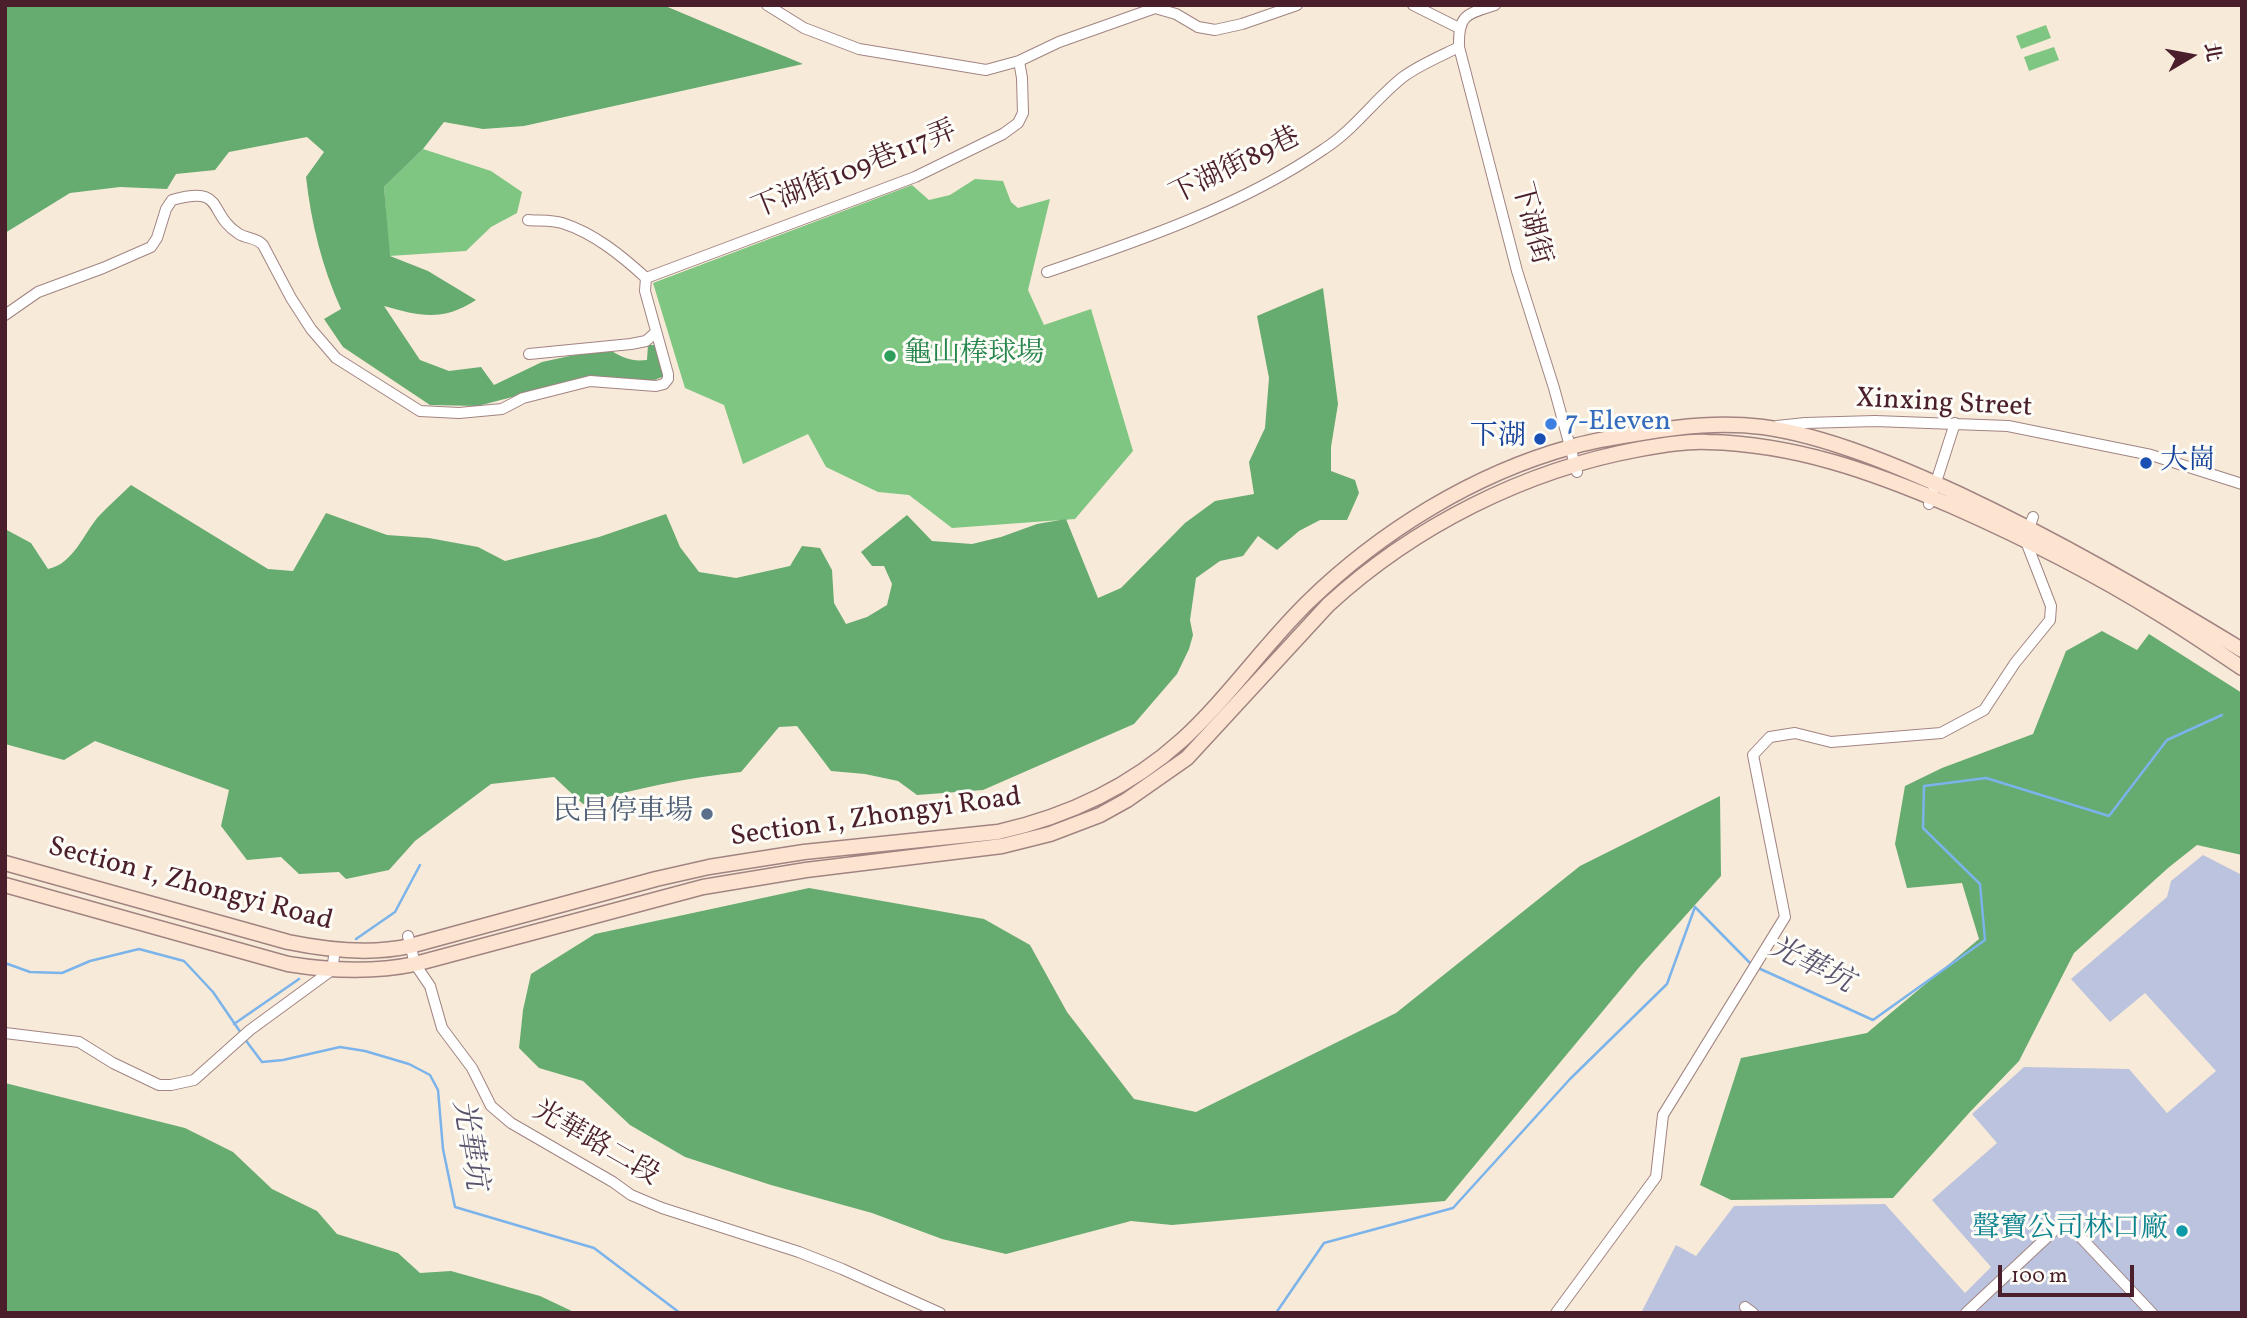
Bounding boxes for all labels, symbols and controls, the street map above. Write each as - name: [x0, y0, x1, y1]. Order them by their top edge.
- north arrow: [2156, 21, 2226, 91]
- text: 北: [2197, 41, 2226, 64]
- street label: 下湖街109巷117弄: [748, 116, 962, 228]
- street label: 下湖街89巷: [1165, 122, 1307, 214]
- street label: 下湖街: [1502, 179, 1556, 269]
- place label: 龜山棒球場: [904, 339, 1044, 373]
- marker: 龜山棒球場: [882, 348, 898, 364]
- street label: Xinxing Street: [1855, 384, 2033, 426]
- place label: 7-Eleven: [1565, 407, 1671, 441]
- marker: 7-Eleven: [1543, 416, 1559, 432]
- place label: 下湖: [1470, 422, 1526, 456]
- marker: 下湖: [1532, 431, 1548, 447]
- place label: 大崗: [2160, 446, 2216, 480]
- marker: 大崗: [2138, 455, 2154, 471]
- street label: Section 1, Zhongyi Road: [729, 782, 1023, 856]
- place label: 民昌停車場: [553, 797, 693, 831]
- marker: 民昌停車場: [699, 806, 715, 822]
- street label: Section 1, Zhongyi Road: [44, 832, 336, 940]
- water label: 光華坑: [1762, 931, 1858, 1003]
- street label: 光華路二段: [526, 1095, 664, 1195]
- water label: 光華坑: [442, 1098, 492, 1192]
- place label: 聲寶公司林口廠: [1972, 1214, 2168, 1248]
- marker: 聲寶公司林口廠: [2174, 1223, 2190, 1239]
- scale bar: [2002, 1252, 2138, 1296]
- text: 100 m: [2011, 1262, 2068, 1291]

